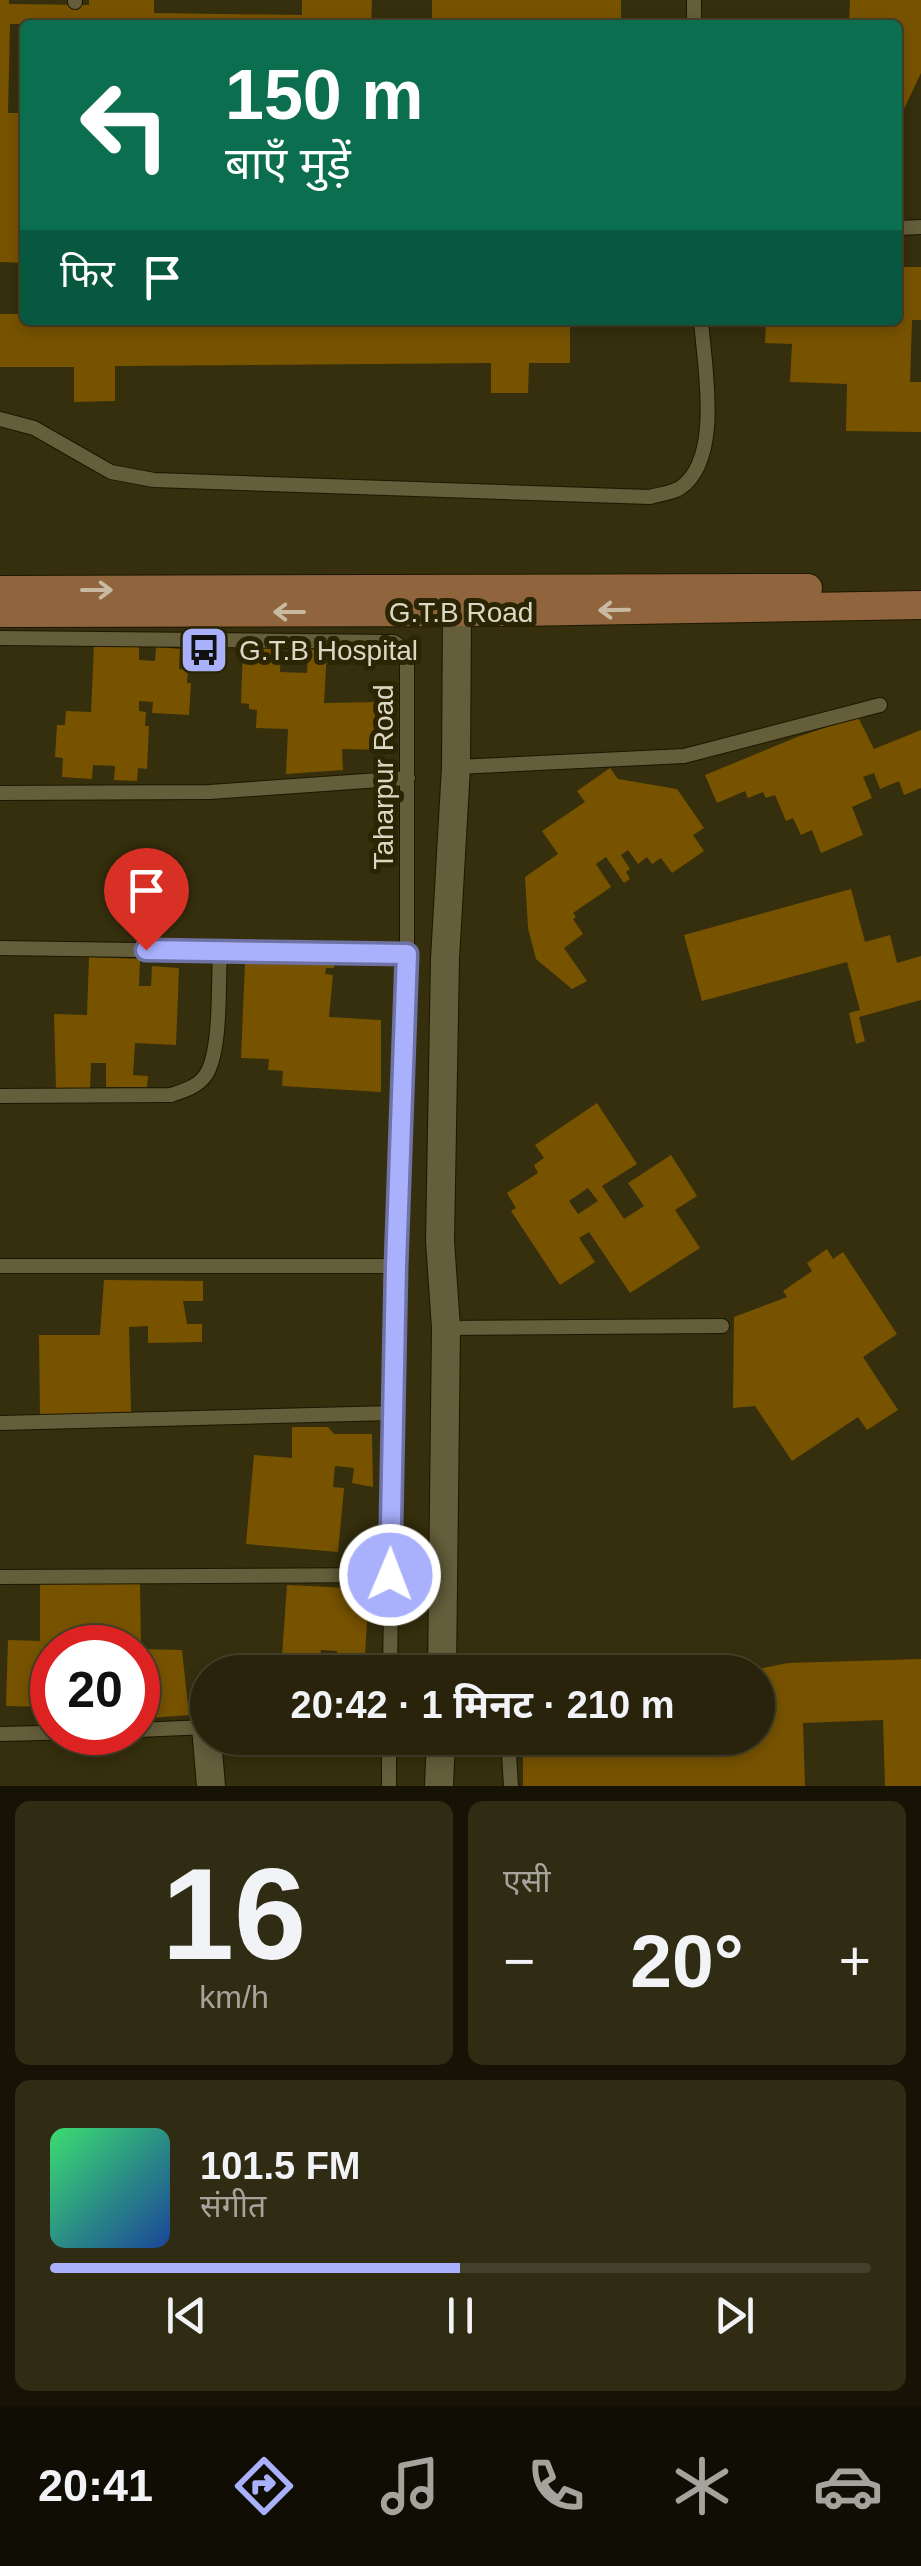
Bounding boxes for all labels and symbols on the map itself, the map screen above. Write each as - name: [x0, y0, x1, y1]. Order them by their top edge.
- one-way arrow: [80, 580, 113, 600]
- street label: G.T.B Road: [389, 597, 533, 628]
- one-way arrow: [598, 600, 630, 620]
- one-way arrow: [273, 602, 306, 622]
- bus stop icon: G.T.B Hospital: [178, 624, 230, 676]
- place label: G.T.B Hospital: [239, 635, 418, 666]
- street label: Taharpur Road: [368, 684, 399, 870]
- pin: [104, 848, 189, 951]
- position arrow: [338, 1523, 442, 1627]
- speed limit sign: 20: [30, 1625, 160, 1755]

